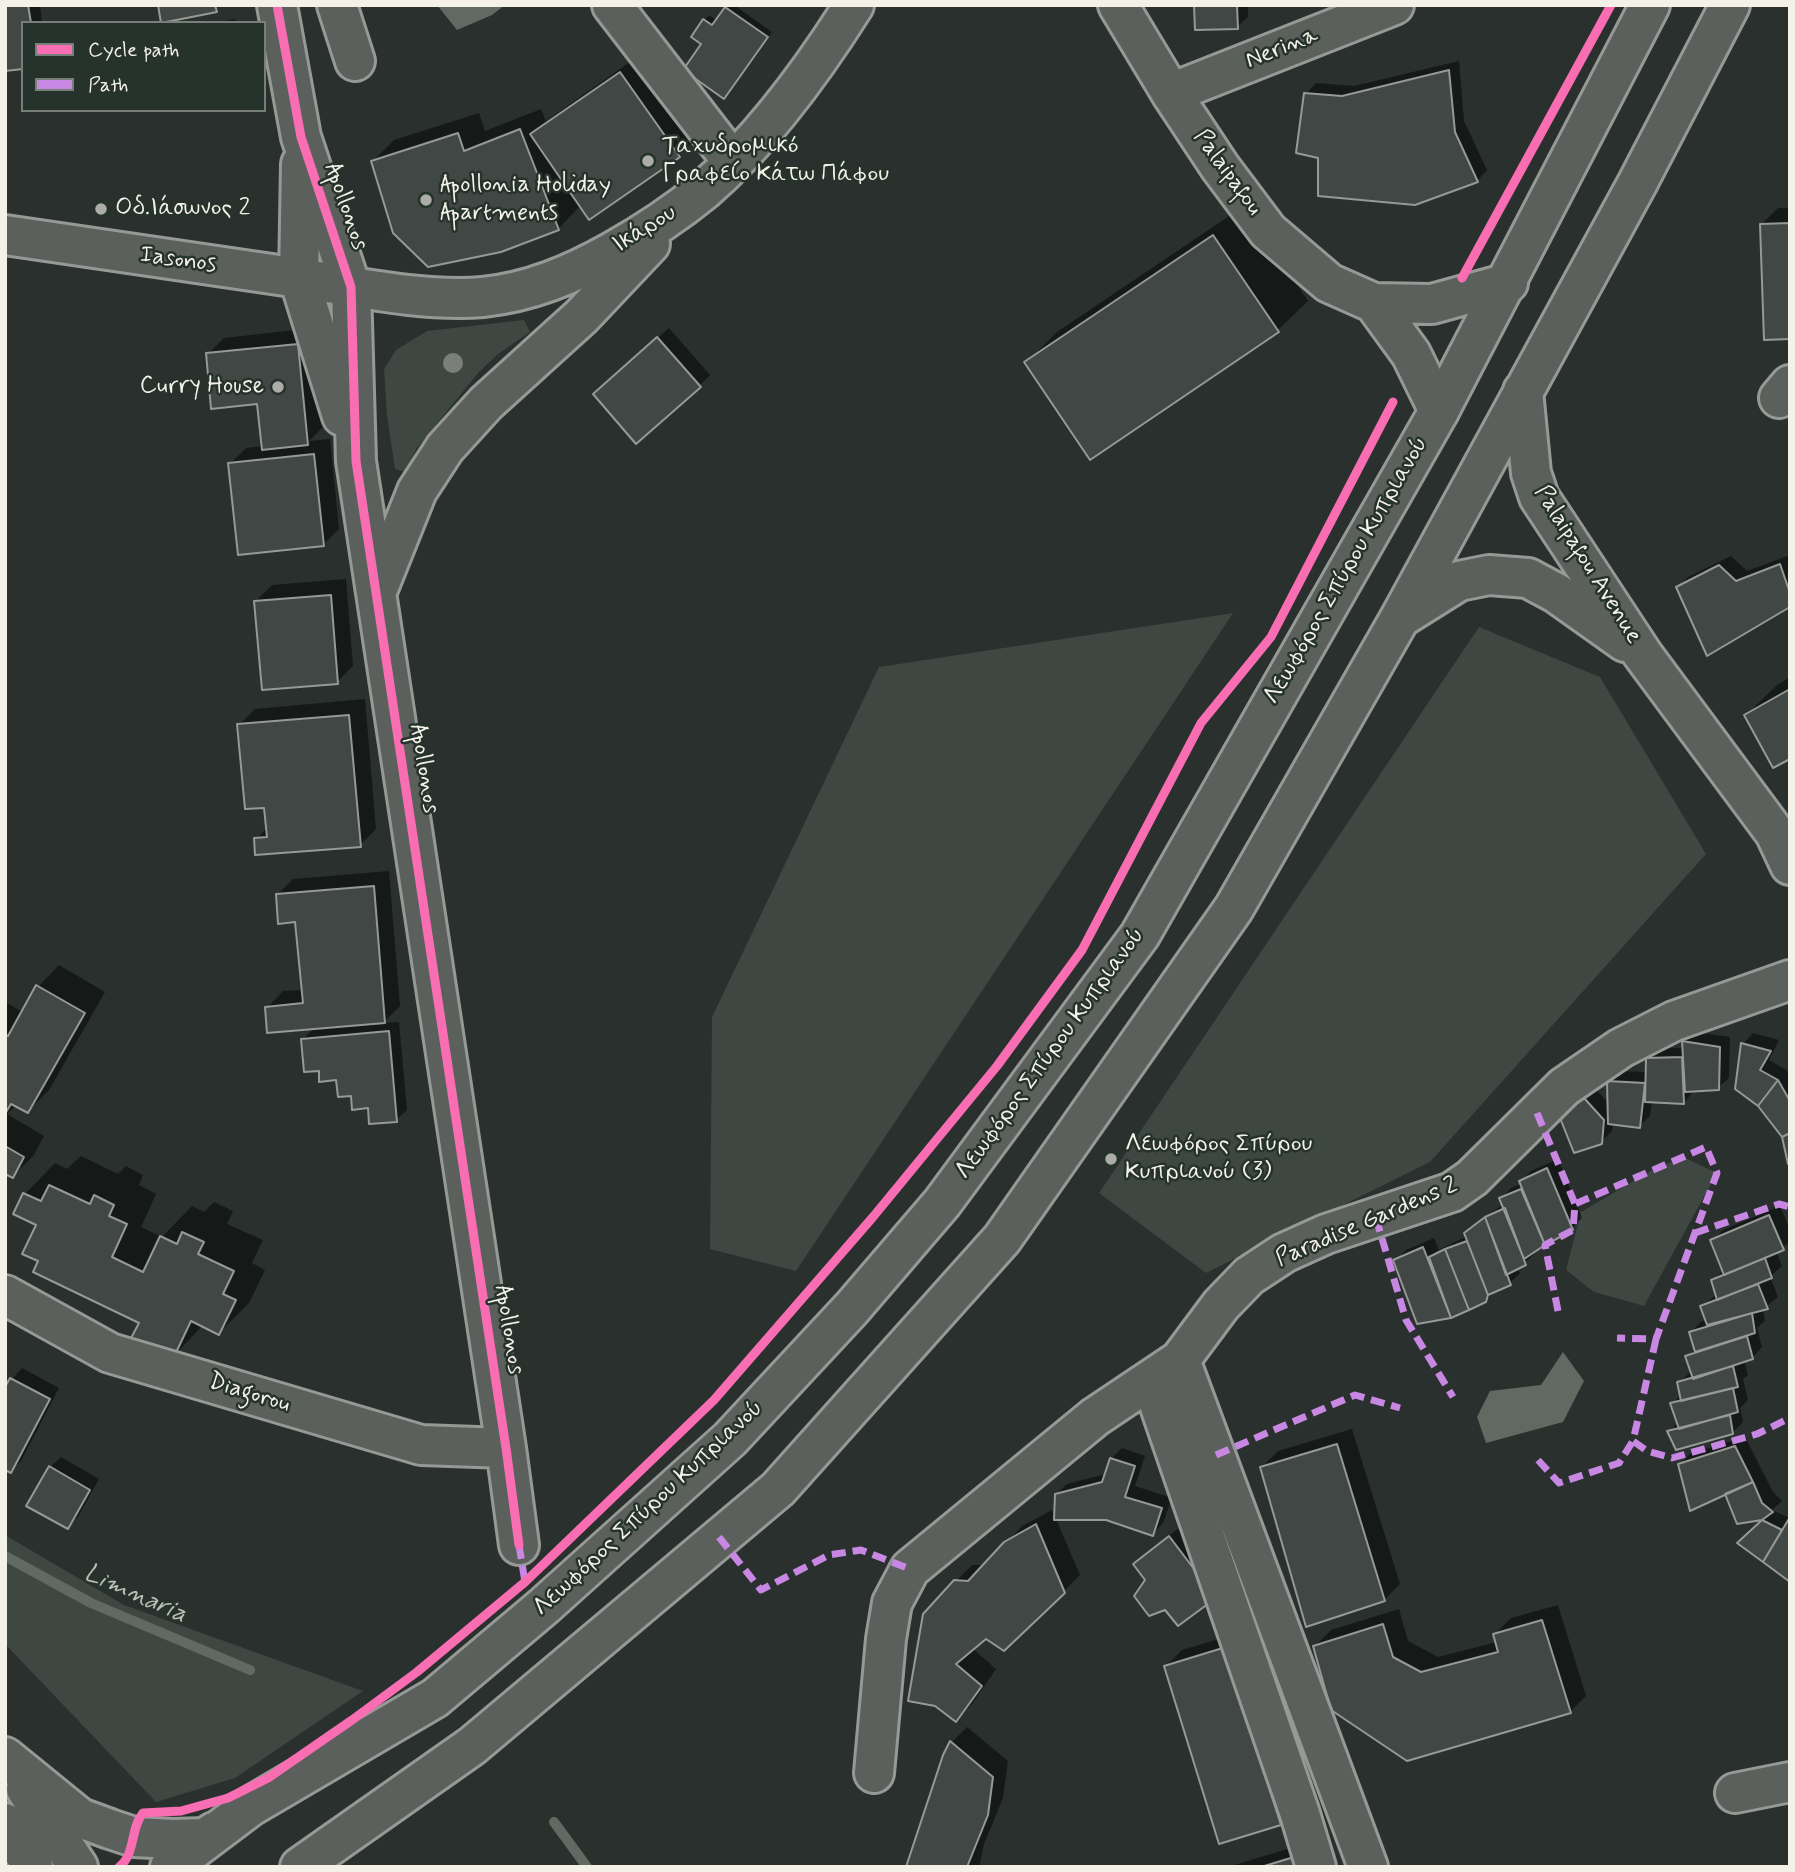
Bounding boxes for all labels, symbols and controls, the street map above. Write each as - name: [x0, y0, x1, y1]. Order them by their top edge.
- legend: [21, 21, 266, 112]
- street label: Nerina: [1242, 22, 1322, 76]
- text: Cycle path: [88, 36, 179, 64]
- text: Path: [88, 71, 128, 99]
- street label: Palaipafou: [1186, 124, 1268, 222]
- place label: Ταχυδρομικό Γραφείο Κάτω Πάφου: [662, 133, 889, 189]
- marker: Ταχυδρομικό Γραφείο Κάτω Πάφου: [640, 153, 656, 169]
- street label: Apollonos: [317, 160, 373, 254]
- place label: Apollonia Holiday Apartments: [440, 172, 611, 228]
- marker: Apollonia Holiday Apartments: [418, 192, 434, 208]
- place label: Οδ.Ιάσωνος 2: [115, 195, 250, 223]
- street label: Ικάρου: [608, 199, 682, 261]
- marker: Οδ.Ιάσωνος 2: [93, 201, 109, 217]
- street label: Iasonos: [138, 241, 218, 281]
- place label: Curry House: [140, 373, 264, 401]
- marker: Curry House: [270, 379, 286, 395]
- street label: Λεωφόρος Σπύρου Κυπριανού: [1259, 432, 1435, 710]
- street label: Palaipafou Avenue: [1527, 481, 1647, 649]
- street label: Apollonos: [402, 722, 444, 816]
- street label: Λεωφόρος Σπύρου Κυπριανού: [950, 923, 1152, 1185]
- place label: Λεωφόρος Σπύρου Κυπριανού (3): [1125, 1131, 1312, 1187]
- marker: Λεωφόρος Σπύρου Κυπριανού (3): [1103, 1151, 1119, 1167]
- street label: Paradise Gardens 2: [1272, 1172, 1462, 1274]
- street label: Apollonos: [487, 1283, 529, 1377]
- street label: Diagorou: [205, 1368, 293, 1420]
- street label: Λεωφόρος Σπύρου Κυπριανού: [528, 1395, 770, 1623]
- water label: Limnaria: [79, 1558, 191, 1632]

